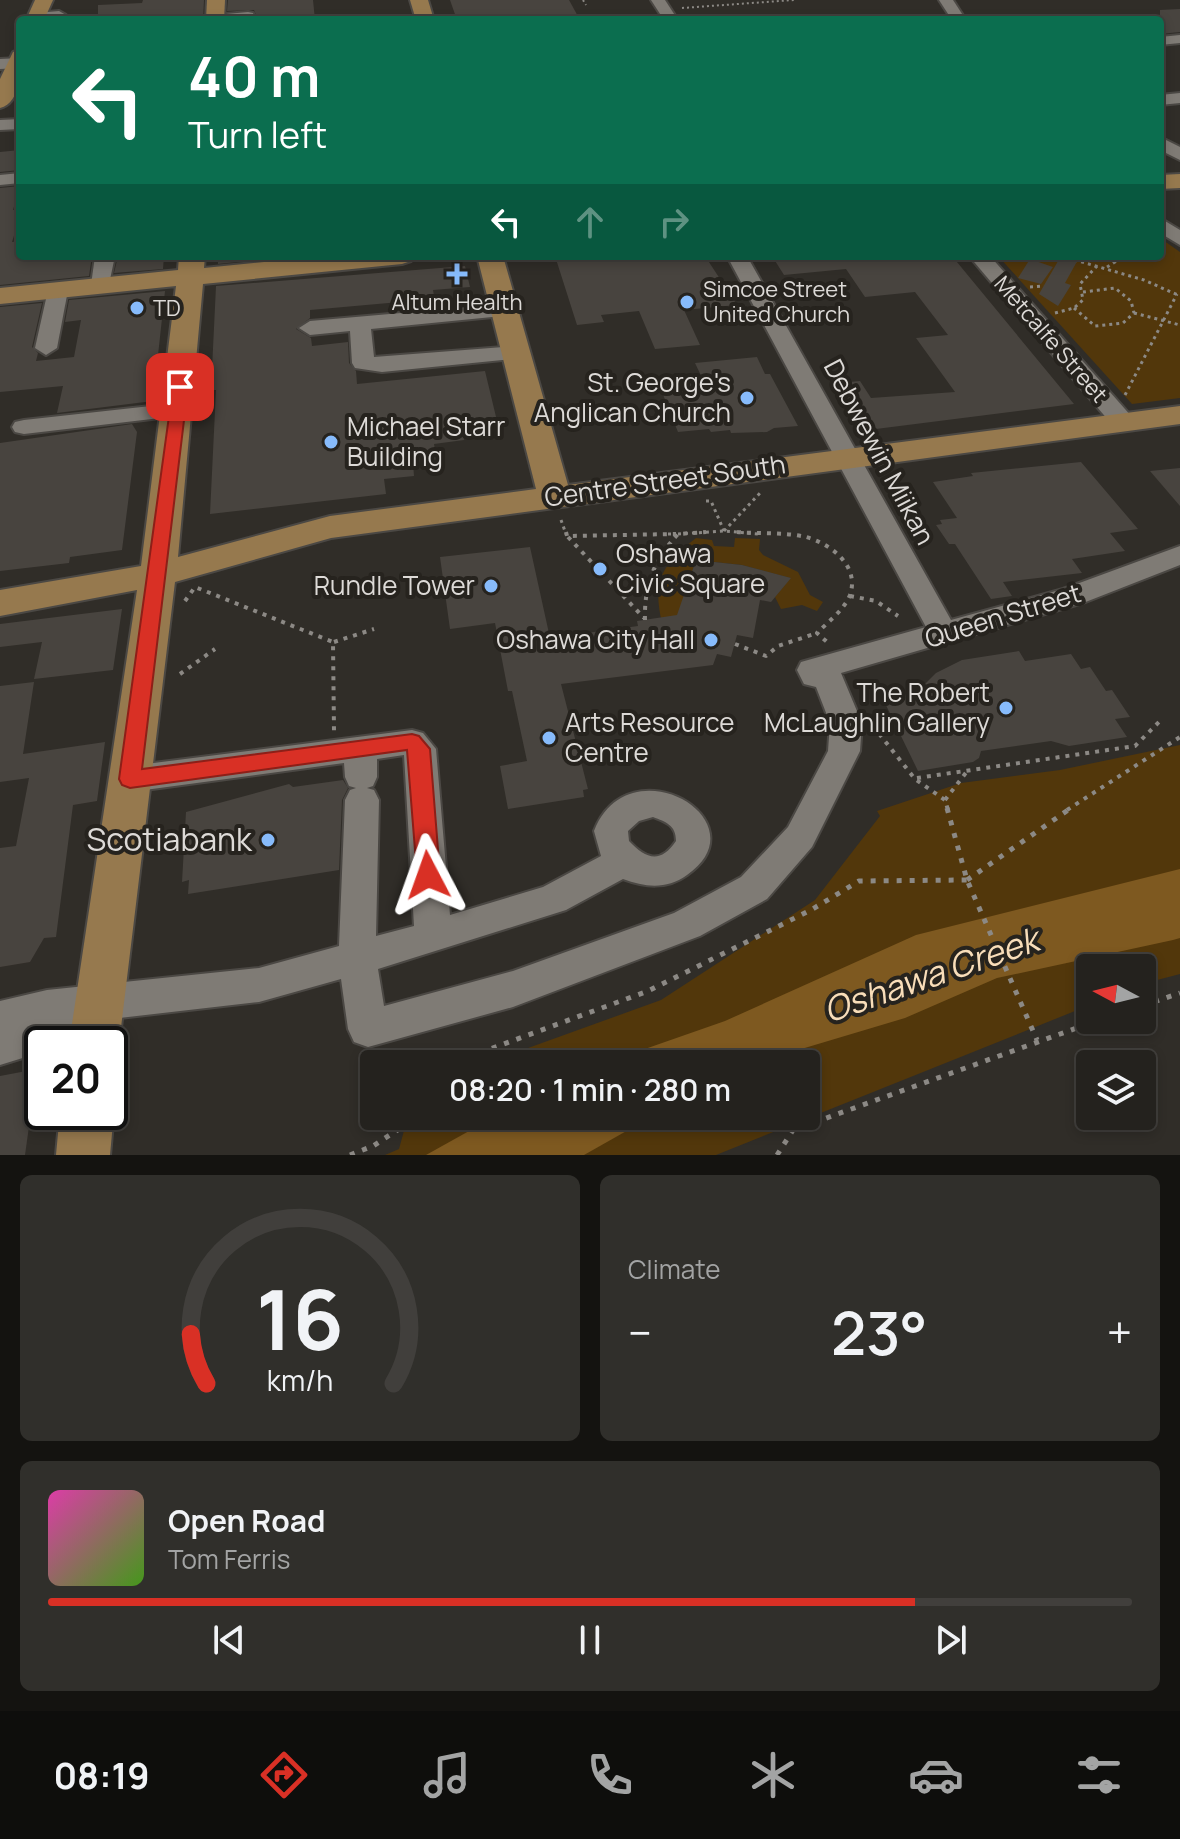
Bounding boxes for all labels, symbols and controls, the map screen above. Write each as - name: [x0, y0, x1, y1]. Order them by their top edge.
- text: 40 m: [188, 37, 320, 114]
- icon: left: [56, 48, 160, 152]
- text: Turn left: [188, 110, 327, 159]
- icon: left: [484, 200, 528, 244]
- icon: ahead: [568, 200, 612, 244]
- icon: right: [652, 200, 696, 244]
- marker: Altum Health: [446, 263, 468, 285]
- street label: Metcalfe Street: [988, 269, 1114, 409]
- place label: Simcoe Street United Church: [703, 274, 850, 329]
- place label: Altum Health: [392, 287, 522, 317]
- place label: TD: [153, 293, 181, 323]
- marker: Simcoe Street United Church: [678, 293, 696, 311]
- marker: TD: [128, 299, 146, 317]
- pin: [146, 353, 214, 421]
- street label: Debwewin Miikan: [816, 353, 944, 551]
- place label: St. George's Anglican Church: [534, 364, 731, 430]
- icon: arrive: [158, 365, 202, 409]
- marker: St. George's Anglican Church: [738, 389, 756, 407]
- place label: Michael Starr Building: [347, 408, 505, 474]
- marker: Michael Starr Building: [322, 433, 340, 451]
- street label: Centre Street South: [542, 445, 788, 515]
- place label: Oshawa Civic Square: [616, 535, 765, 601]
- marker: Oshawa Civic Square: [591, 560, 609, 578]
- place label: Rundle Tower: [314, 567, 475, 603]
- street label: Queen Street: [920, 574, 1085, 656]
- marker: Rundle Tower: [482, 577, 500, 595]
- place label: Oshawa City Hall: [496, 621, 695, 657]
- marker: Oshawa City Hall: [702, 631, 720, 649]
- place label: The Robert McLaughlin Gallery: [764, 674, 990, 740]
- marker: The Robert McLaughlin Gallery: [997, 699, 1015, 717]
- place label: Arts Resource Centre: [565, 704, 734, 770]
- marker: Arts Resource Centre: [540, 729, 558, 747]
- place label: Scotiabank: [86, 817, 253, 861]
- marker: Scotiabank: [259, 831, 277, 849]
- position arrow: [386, 833, 470, 917]
- water label: Oshawa Creek: [817, 914, 1049, 1032]
- north arrow: [1076, 954, 1156, 1034]
- map controls: [1076, 954, 1156, 1130]
- speed limit sign: 20: [24, 1026, 128, 1130]
- button: layers: [1076, 1050, 1156, 1130]
- text: 08:20 · 1 min · 280 m: [449, 1069, 731, 1110]
- text: Climate: [628, 1251, 720, 1287]
- text: 16: [256, 1261, 344, 1375]
- text: 23°: [831, 1291, 927, 1373]
- text: −: [628, 1302, 652, 1362]
- text: +: [1107, 1302, 1132, 1362]
- text: km/h: [267, 1361, 333, 1400]
- text: Open Road: [168, 1500, 325, 1541]
- text: Tom Ferris: [168, 1541, 290, 1577]
- icon: previous: [207, 1618, 251, 1662]
- icon: pause: [568, 1618, 612, 1662]
- icon: next: [929, 1618, 973, 1662]
- icon: directions: [256, 1747, 312, 1803]
- icon: music: [419, 1747, 475, 1803]
- icon: phone: [582, 1747, 638, 1803]
- icon: climate: [745, 1747, 801, 1803]
- icon: car: [908, 1747, 964, 1803]
- icon: filters: [1071, 1747, 1127, 1803]
- text: 08:19: [53, 1751, 150, 1800]

